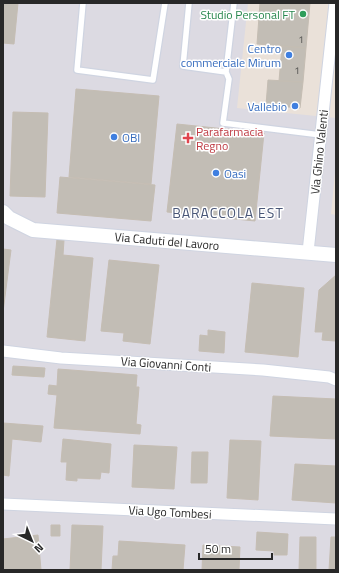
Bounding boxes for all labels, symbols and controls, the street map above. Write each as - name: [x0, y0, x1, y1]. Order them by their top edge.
- place label: Studio Personal FT: [200, 5, 296, 24]
- marker: Studio Personal FT: [298, 9, 308, 19]
- house number: 1: [298, 32, 304, 47]
- place label: Centro commerciale Mirum: [181, 39, 281, 72]
- marker: Centro commerciale Mirum: [284, 50, 294, 60]
- house number: 1: [294, 63, 300, 78]
- place label: Vallebio: [247, 97, 287, 116]
- marker: Vallebio: [290, 101, 300, 111]
- street label: Via Ghino Valenti: [305, 109, 333, 195]
- place label: Parafarmacia Regno: [196, 122, 263, 155]
- place label: OBI: [122, 128, 140, 147]
- marker: OBI: [109, 132, 119, 142]
- marker: Parafarmacia Regno: [183, 133, 193, 143]
- place label: Oasi: [224, 164, 246, 183]
- marker: Oasi: [211, 168, 221, 178]
- district label: BARACCOLA EST: [172, 202, 284, 223]
- street label: Via Caduti del Lavoro: [114, 227, 220, 255]
- street label: Via Giovanni Conti: [120, 351, 212, 377]
- street label: Via Ugo Tombesi: [128, 500, 212, 524]
- north arrow: [12, 521, 52, 561]
- scale bar: [199, 535, 272, 561]
- text: 50 m: [205, 539, 231, 558]
- text: N: [31, 540, 47, 557]

